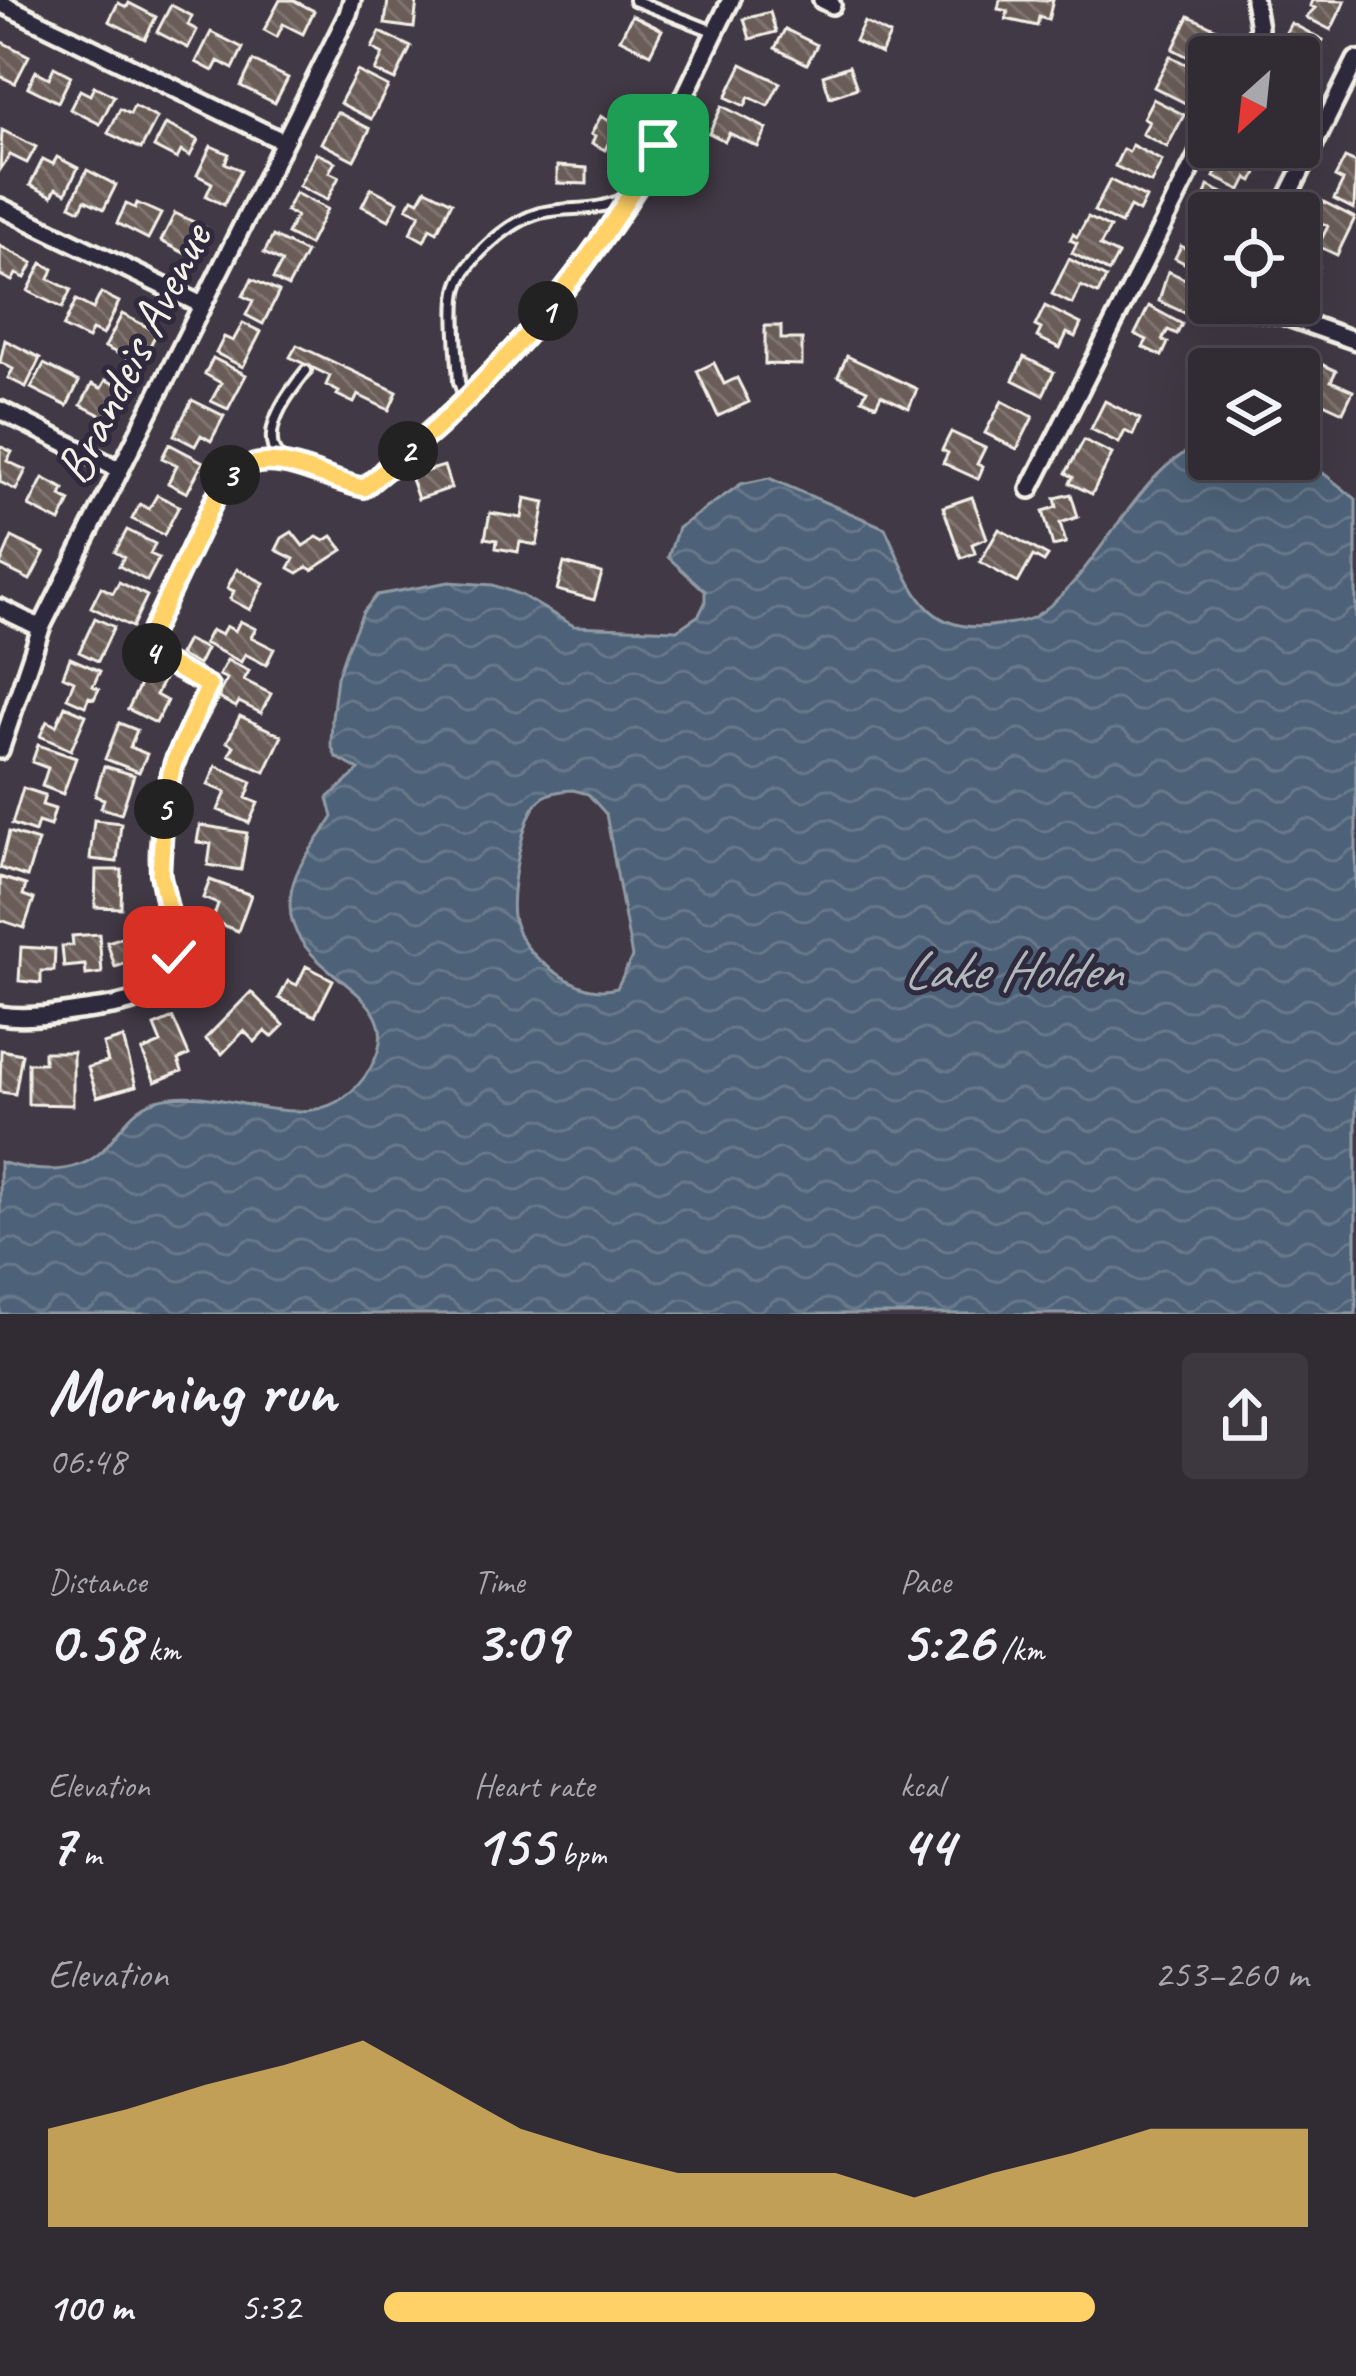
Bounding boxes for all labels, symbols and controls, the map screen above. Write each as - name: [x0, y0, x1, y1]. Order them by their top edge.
- north arrow: [1188, 36, 1320, 168]
- map controls: [1188, 36, 1320, 480]
- pin: [607, 94, 709, 196]
- icon: arrive: [625, 112, 691, 178]
- button: locate: [1188, 192, 1320, 324]
- street label: Brandeis Avenue: [40, 210, 227, 494]
- pin: 1: [518, 281, 578, 341]
- text: 1: [541, 290, 555, 332]
- button: layers: [1188, 348, 1320, 480]
- pin: 2: [378, 421, 438, 481]
- text: 2: [401, 430, 415, 472]
- pin: 3: [200, 445, 260, 505]
- text: 3: [223, 454, 237, 496]
- pin: 4: [122, 623, 182, 683]
- text: 4: [145, 632, 159, 674]
- pin: 5: [134, 779, 194, 839]
- text: 5: [157, 788, 171, 830]
- pin: [123, 906, 225, 1008]
- icon: check: [141, 924, 207, 990]
- water label: Lake Holden: [903, 936, 1125, 1004]
- text: Morning run: [48, 1350, 336, 1433]
- button: share: [1182, 1353, 1308, 1479]
- text: 06:48: [48, 1437, 126, 1486]
- text: Distance: [48, 1561, 146, 1603]
- text: Time: [474, 1561, 525, 1603]
- text: Pace: [900, 1561, 951, 1603]
- text: 0.58: [48, 1603, 140, 1679]
- text: 3:09: [474, 1603, 566, 1679]
- text: 5:26: [900, 1603, 993, 1679]
- text: km: [140, 1629, 180, 1671]
- text: /km: [993, 1629, 1044, 1671]
- text: Elevation: [48, 1765, 150, 1807]
- text: Heart rate: [474, 1765, 594, 1807]
- text: kcal: [900, 1765, 944, 1807]
- text: 7: [48, 1807, 75, 1883]
- text: 155: [474, 1807, 553, 1883]
- text: 44: [900, 1807, 954, 1883]
- text: m: [75, 1833, 101, 1875]
- text: bpm: [553, 1833, 606, 1875]
- text: Elevation: [48, 1950, 168, 1999]
- text: 253–260 m: [1154, 1950, 1308, 1999]
- text: 100 m: [48, 2283, 132, 2332]
- text: 5:32: [240, 2283, 300, 2332]

